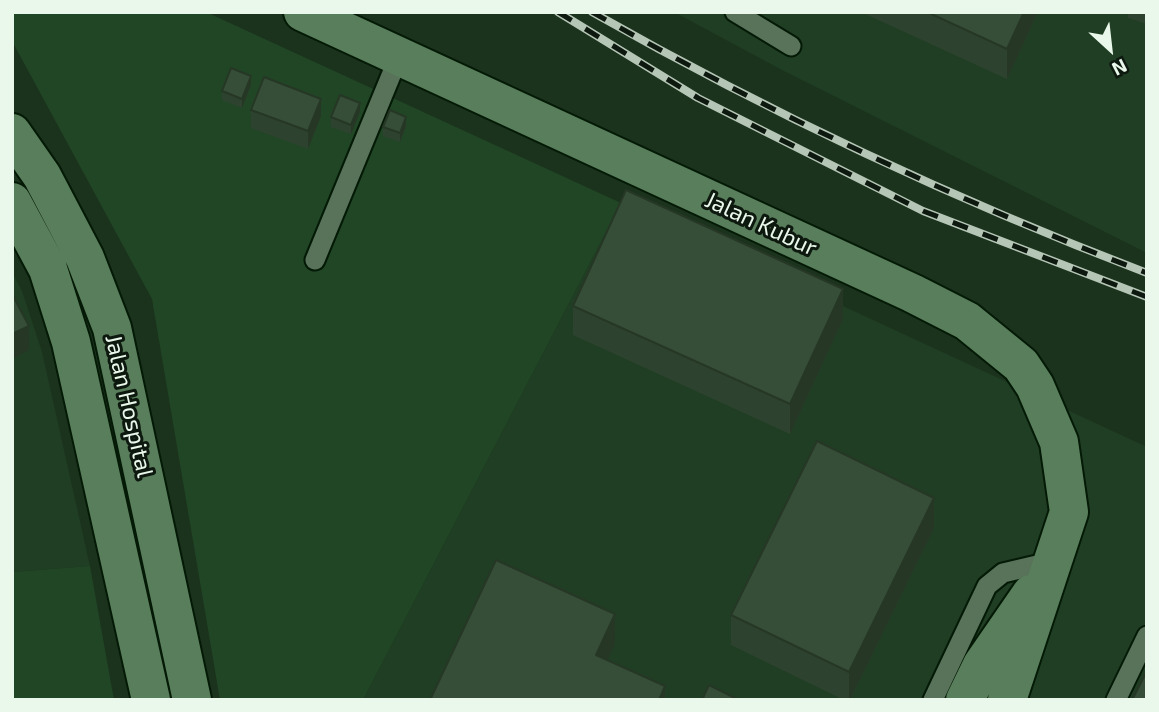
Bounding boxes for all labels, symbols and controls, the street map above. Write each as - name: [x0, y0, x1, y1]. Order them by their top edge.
- north arrow: [1075, 14, 1145, 84]
- text: N: [1108, 55, 1131, 82]
- street label: Jalan Kubur: [701, 186, 821, 262]
- street label: Jalan Hospital: [99, 332, 159, 480]

